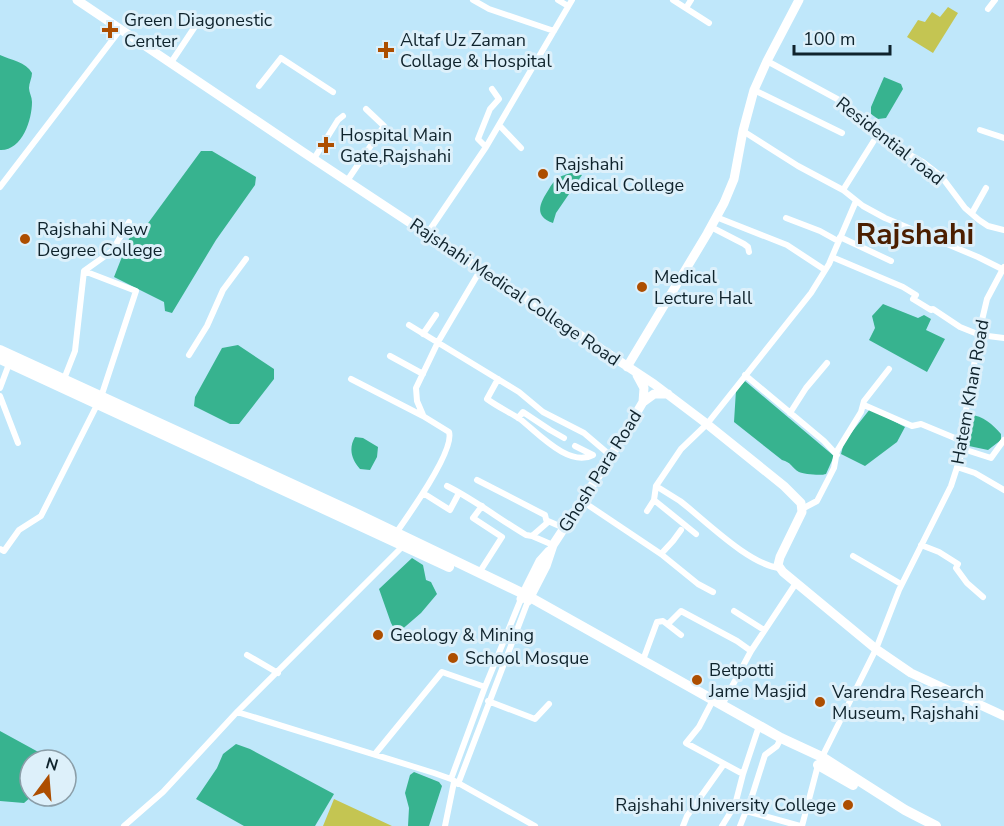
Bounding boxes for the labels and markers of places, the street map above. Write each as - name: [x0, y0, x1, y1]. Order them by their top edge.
- place label: Green Diagonestic Center: [124, 8, 272, 53]
- marker: Green Diagonestic Center: [101, 21, 119, 39]
- place label: Altaf Uz Zaman Collage & Hospital: [400, 28, 552, 73]
- marker: Altaf Uz Zaman Collage & Hospital: [377, 41, 395, 59]
- place label: Hospital Main Gate,Rajshahi: [340, 123, 452, 168]
- marker: Hospital Main Gate,Rajshahi: [317, 136, 335, 154]
- place label: Rajshahi Medical College: [555, 152, 684, 197]
- marker: Rajshahi Medical College: [536, 167, 550, 181]
- place label: Rajshahi New Degree College: [37, 217, 162, 262]
- marker: Rajshahi New Degree College: [18, 232, 32, 246]
- place label: Medical Lecture Hall: [654, 265, 753, 310]
- marker: Medical Lecture Hall: [635, 280, 649, 294]
- place label: Geology & Mining: [390, 623, 534, 647]
- marker: Geology & Mining: [371, 628, 385, 642]
- place label: School Mosque: [465, 646, 589, 670]
- marker: School Mosque: [446, 651, 460, 665]
- place label: Betpotti Jame Masjid: [708, 658, 807, 703]
- marker: Betpotti Jame Masjid: [690, 673, 704, 687]
- place label: Varendra Research Museum, Rajshahi: [831, 680, 984, 725]
- marker: Varendra Research Museum, Rajshahi: [813, 695, 827, 709]
- place label: Rajshahi University College: [615, 793, 836, 817]
- marker: Rajshahi University College: [841, 798, 855, 812]

